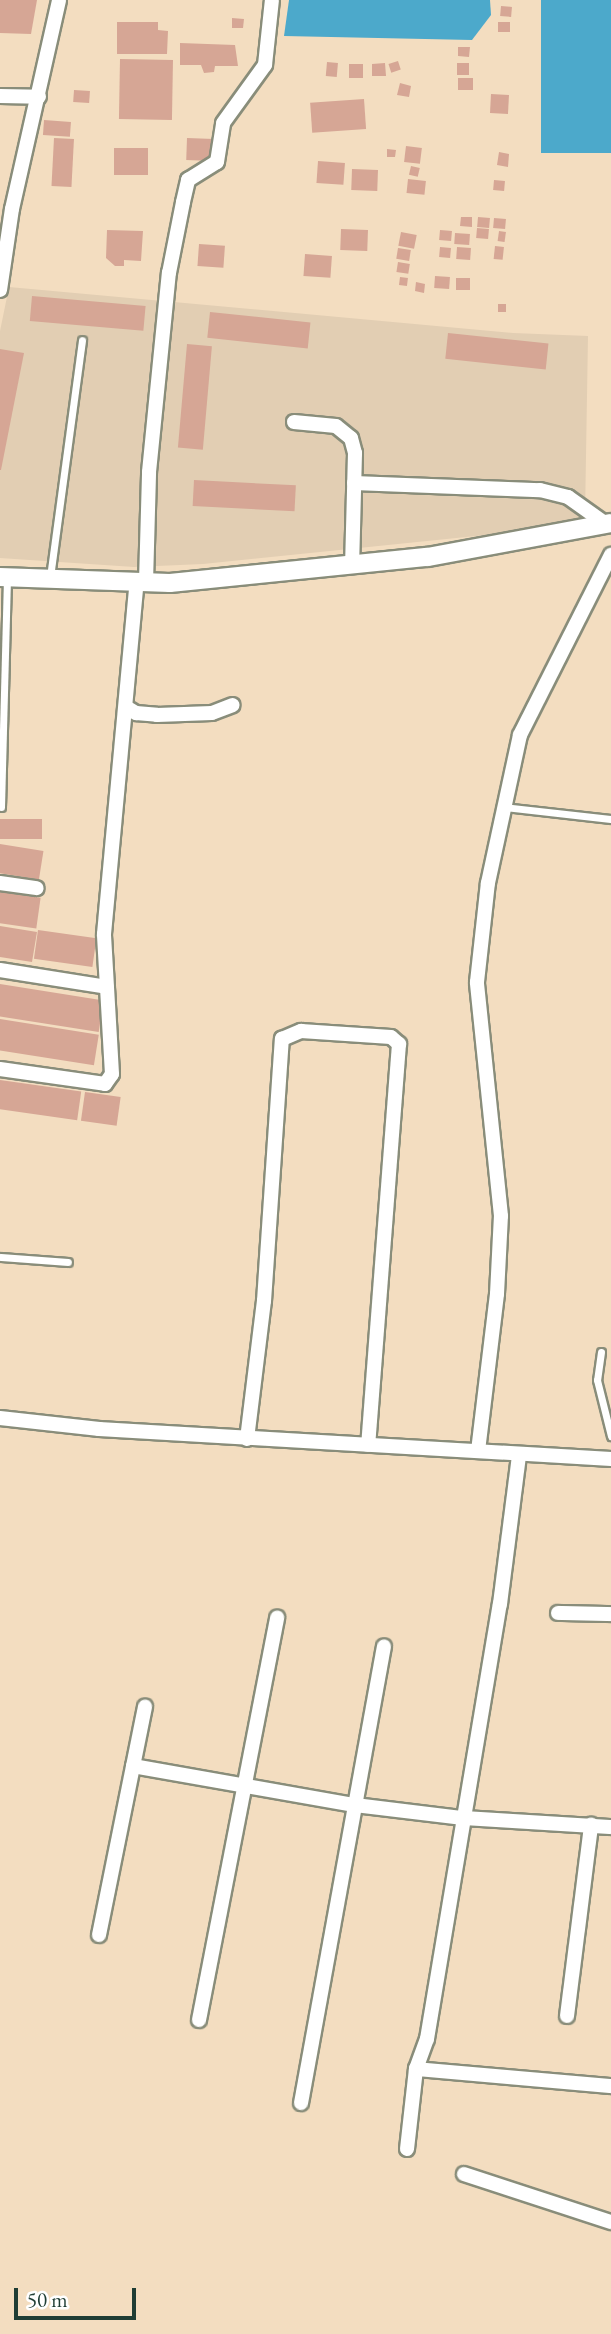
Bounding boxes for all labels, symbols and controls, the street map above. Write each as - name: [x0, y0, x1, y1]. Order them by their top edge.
- scale bar: [18, 2274, 140, 2318]
- text: 50 m: [27, 2286, 68, 2313]

